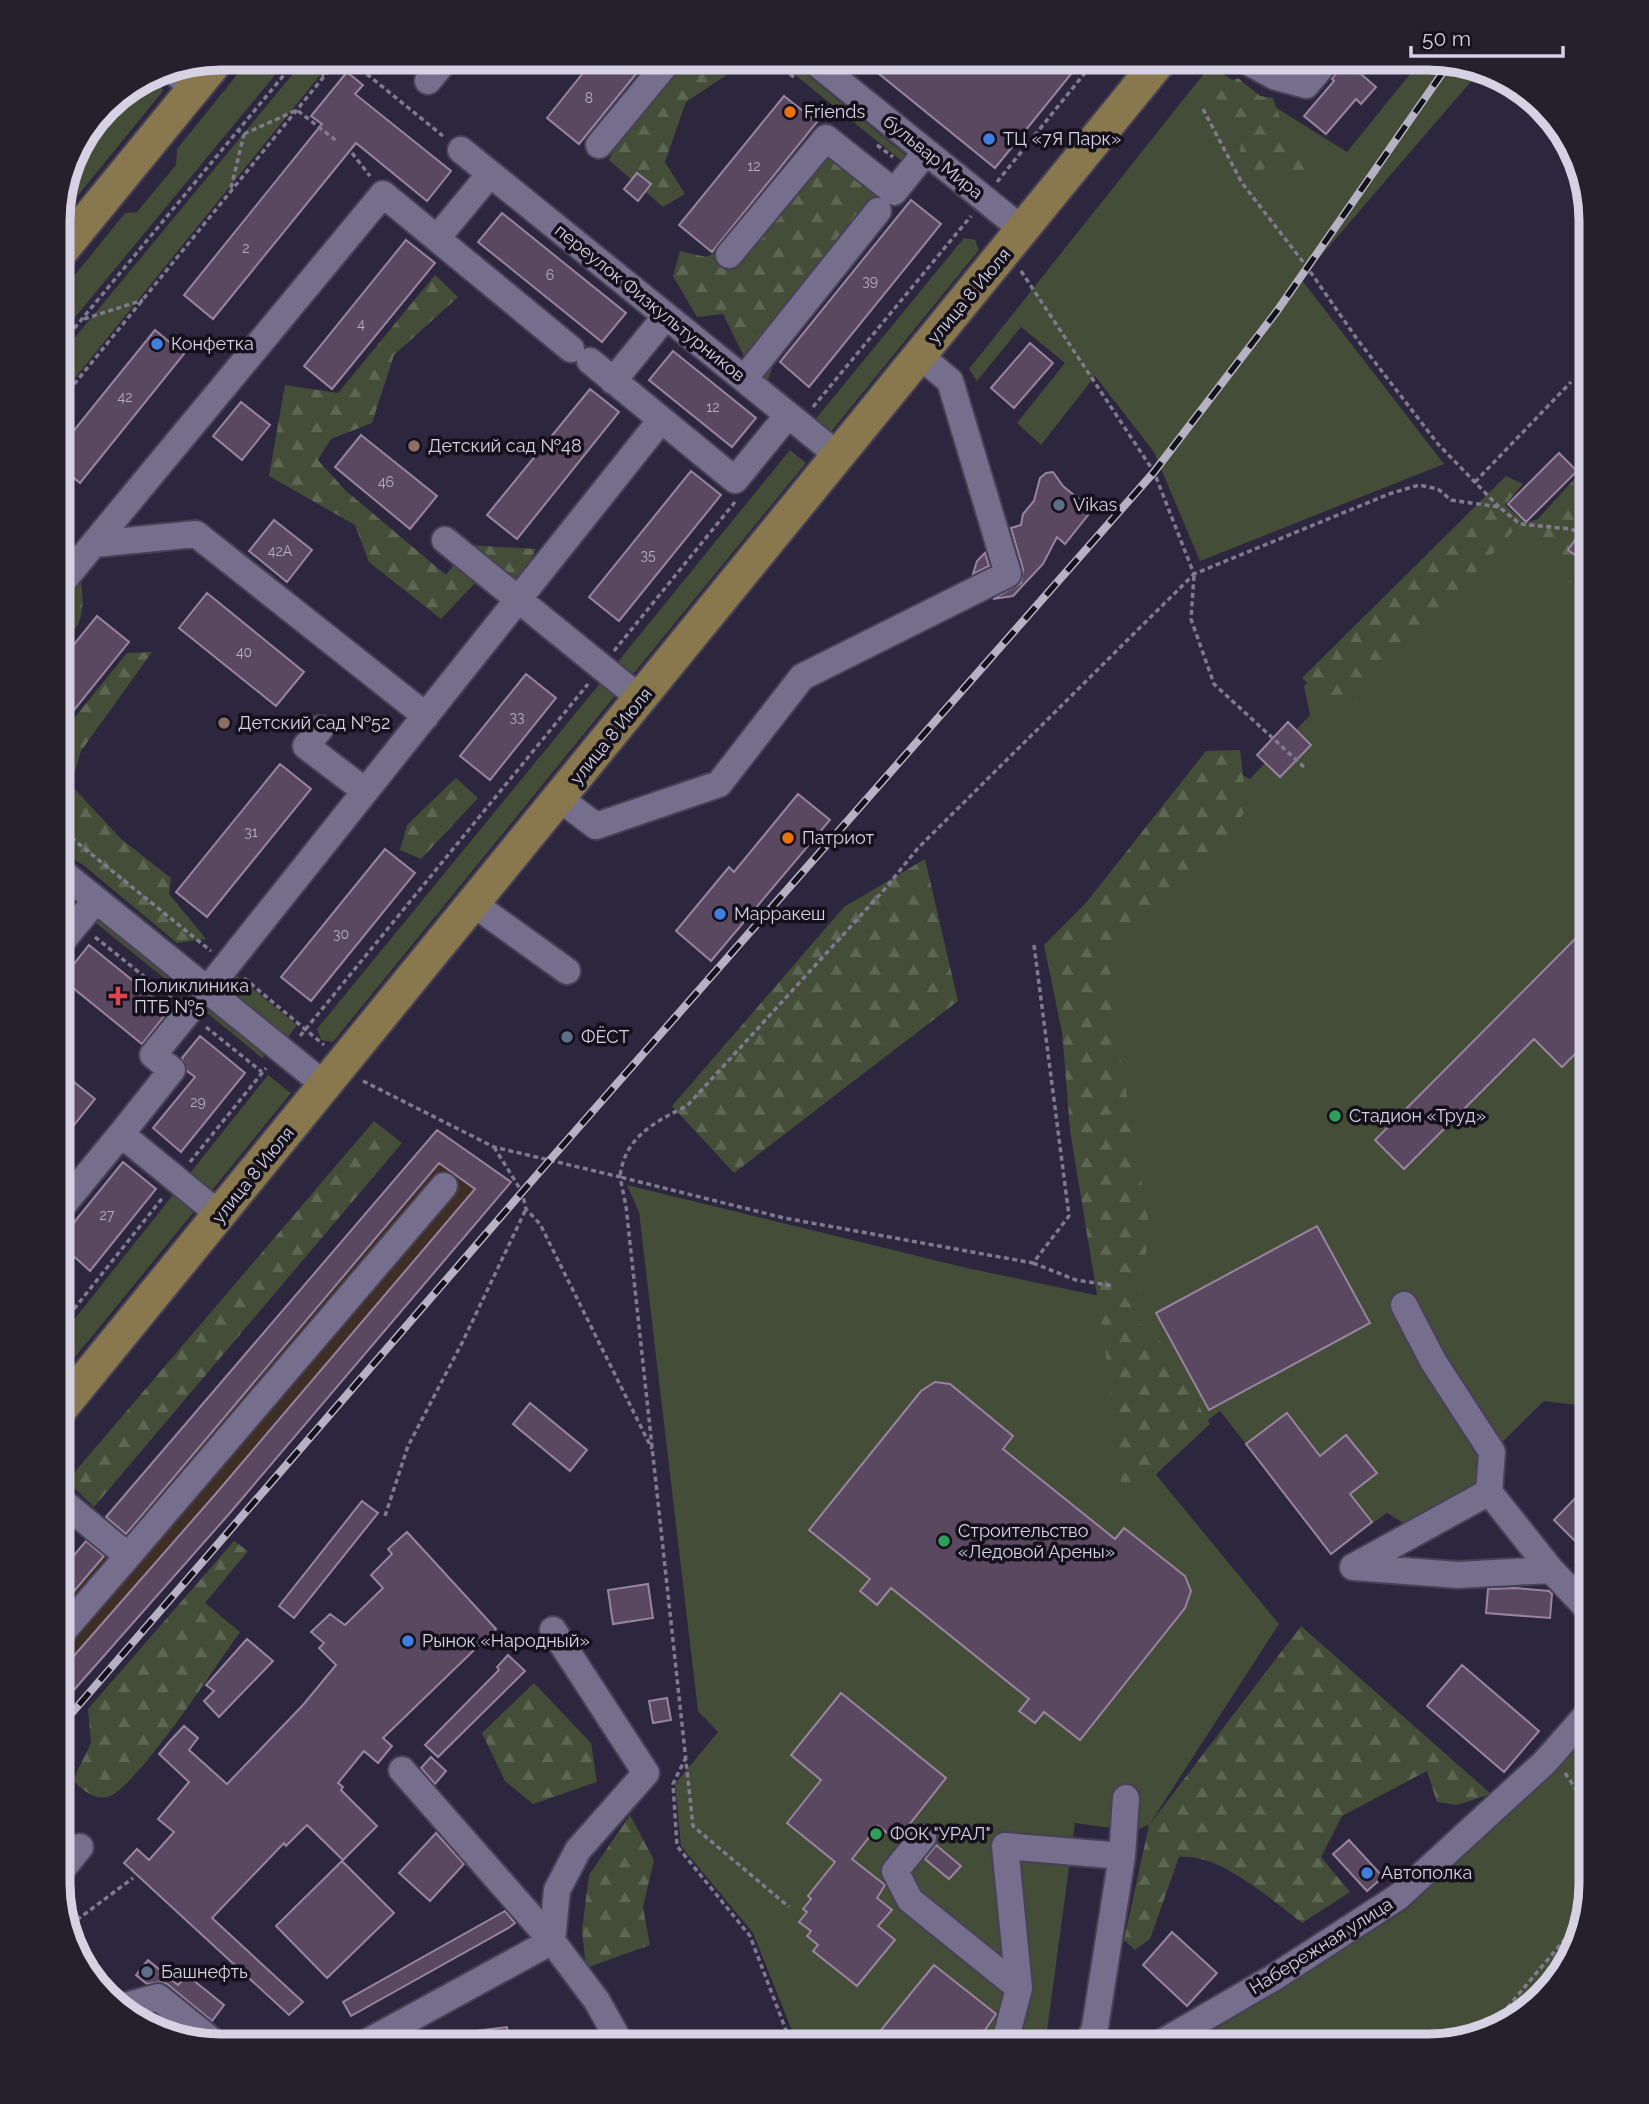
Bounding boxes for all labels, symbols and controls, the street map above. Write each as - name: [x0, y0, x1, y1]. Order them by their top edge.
- scale bar: [1411, 14, 1563, 58]
- text: 50 m: [1422, 26, 1471, 51]
- house number: 8: [585, 90, 593, 106]
- place label: Friends: [804, 101, 865, 122]
- marker: Friends: [782, 104, 798, 120]
- street label: бульвар Мира: [879, 110, 987, 203]
- place label: ТЦ «7Я Парк»: [1003, 128, 1121, 149]
- marker: ТЦ «7Я Парк»: [981, 131, 997, 147]
- house number: 12: [747, 158, 761, 174]
- street label: переулок Физкультурников: [551, 219, 750, 386]
- house number: 2: [242, 240, 250, 256]
- street label: улица 8 Июля: [923, 244, 1015, 348]
- house number: 6: [546, 267, 554, 283]
- house number: 39: [862, 273, 878, 289]
- house number: 4: [357, 316, 365, 332]
- place label: Конфетка: [171, 333, 254, 354]
- marker: Конфетка: [149, 336, 165, 352]
- house number: 42: [118, 389, 132, 405]
- house number: 12: [706, 399, 720, 415]
- place label: Детский сад №48: [428, 435, 582, 456]
- marker: Детский сад №48: [406, 438, 422, 454]
- house number: 46: [378, 474, 394, 490]
- place label: Vikas: [1073, 494, 1117, 515]
- marker: Vikas: [1051, 497, 1067, 513]
- house number: 42А: [268, 543, 293, 559]
- house number: 35: [640, 547, 656, 563]
- house number: 40: [236, 644, 252, 660]
- street label: улица 8 Июля: [565, 683, 656, 788]
- house number: 33: [510, 709, 524, 725]
- place label: Детский сад №52: [238, 712, 390, 733]
- marker: Детский сад №52: [216, 715, 232, 731]
- house number: 31: [244, 824, 258, 840]
- place label: Патриот: [802, 827, 875, 848]
- marker: Патриот: [780, 830, 796, 846]
- place label: Марракеш: [734, 903, 825, 924]
- marker: Марракеш: [712, 906, 728, 922]
- house number: 30: [333, 926, 349, 942]
- place label: Поликлиника ПТБ №5: [134, 975, 249, 1017]
- marker: Поликлиника ПТБ №5: [108, 986, 128, 1006]
- place label: ФЁСТ: [581, 1026, 630, 1047]
- marker: ФЁСТ: [559, 1029, 575, 1045]
- house number: 29: [190, 1094, 206, 1110]
- place label: Стадион «Труд»: [1349, 1105, 1486, 1126]
- marker: Стадион «Труд»: [1327, 1108, 1343, 1124]
- street label: улица 8 Июля: [207, 1122, 298, 1227]
- house number: 27: [100, 1207, 115, 1223]
- place label: Строительство «Ледовой Арены»: [958, 1520, 1115, 1562]
- marker: Строительство «Ледовой Арены»: [936, 1533, 952, 1549]
- place label: Рынок «Народный»: [422, 1630, 590, 1651]
- marker: Рынок «Народный»: [400, 1633, 416, 1649]
- place label: ФОК "УРАЛ": [890, 1823, 991, 1844]
- marker: ФОК "УРАЛ": [868, 1826, 884, 1842]
- place label: Автополка: [1381, 1862, 1472, 1883]
- marker: Автополка: [1359, 1865, 1375, 1881]
- street label: Набережная улица: [1245, 1893, 1396, 1998]
- place label: Башнефть: [161, 1961, 248, 1982]
- marker: Башнефть: [139, 1964, 155, 1980]

